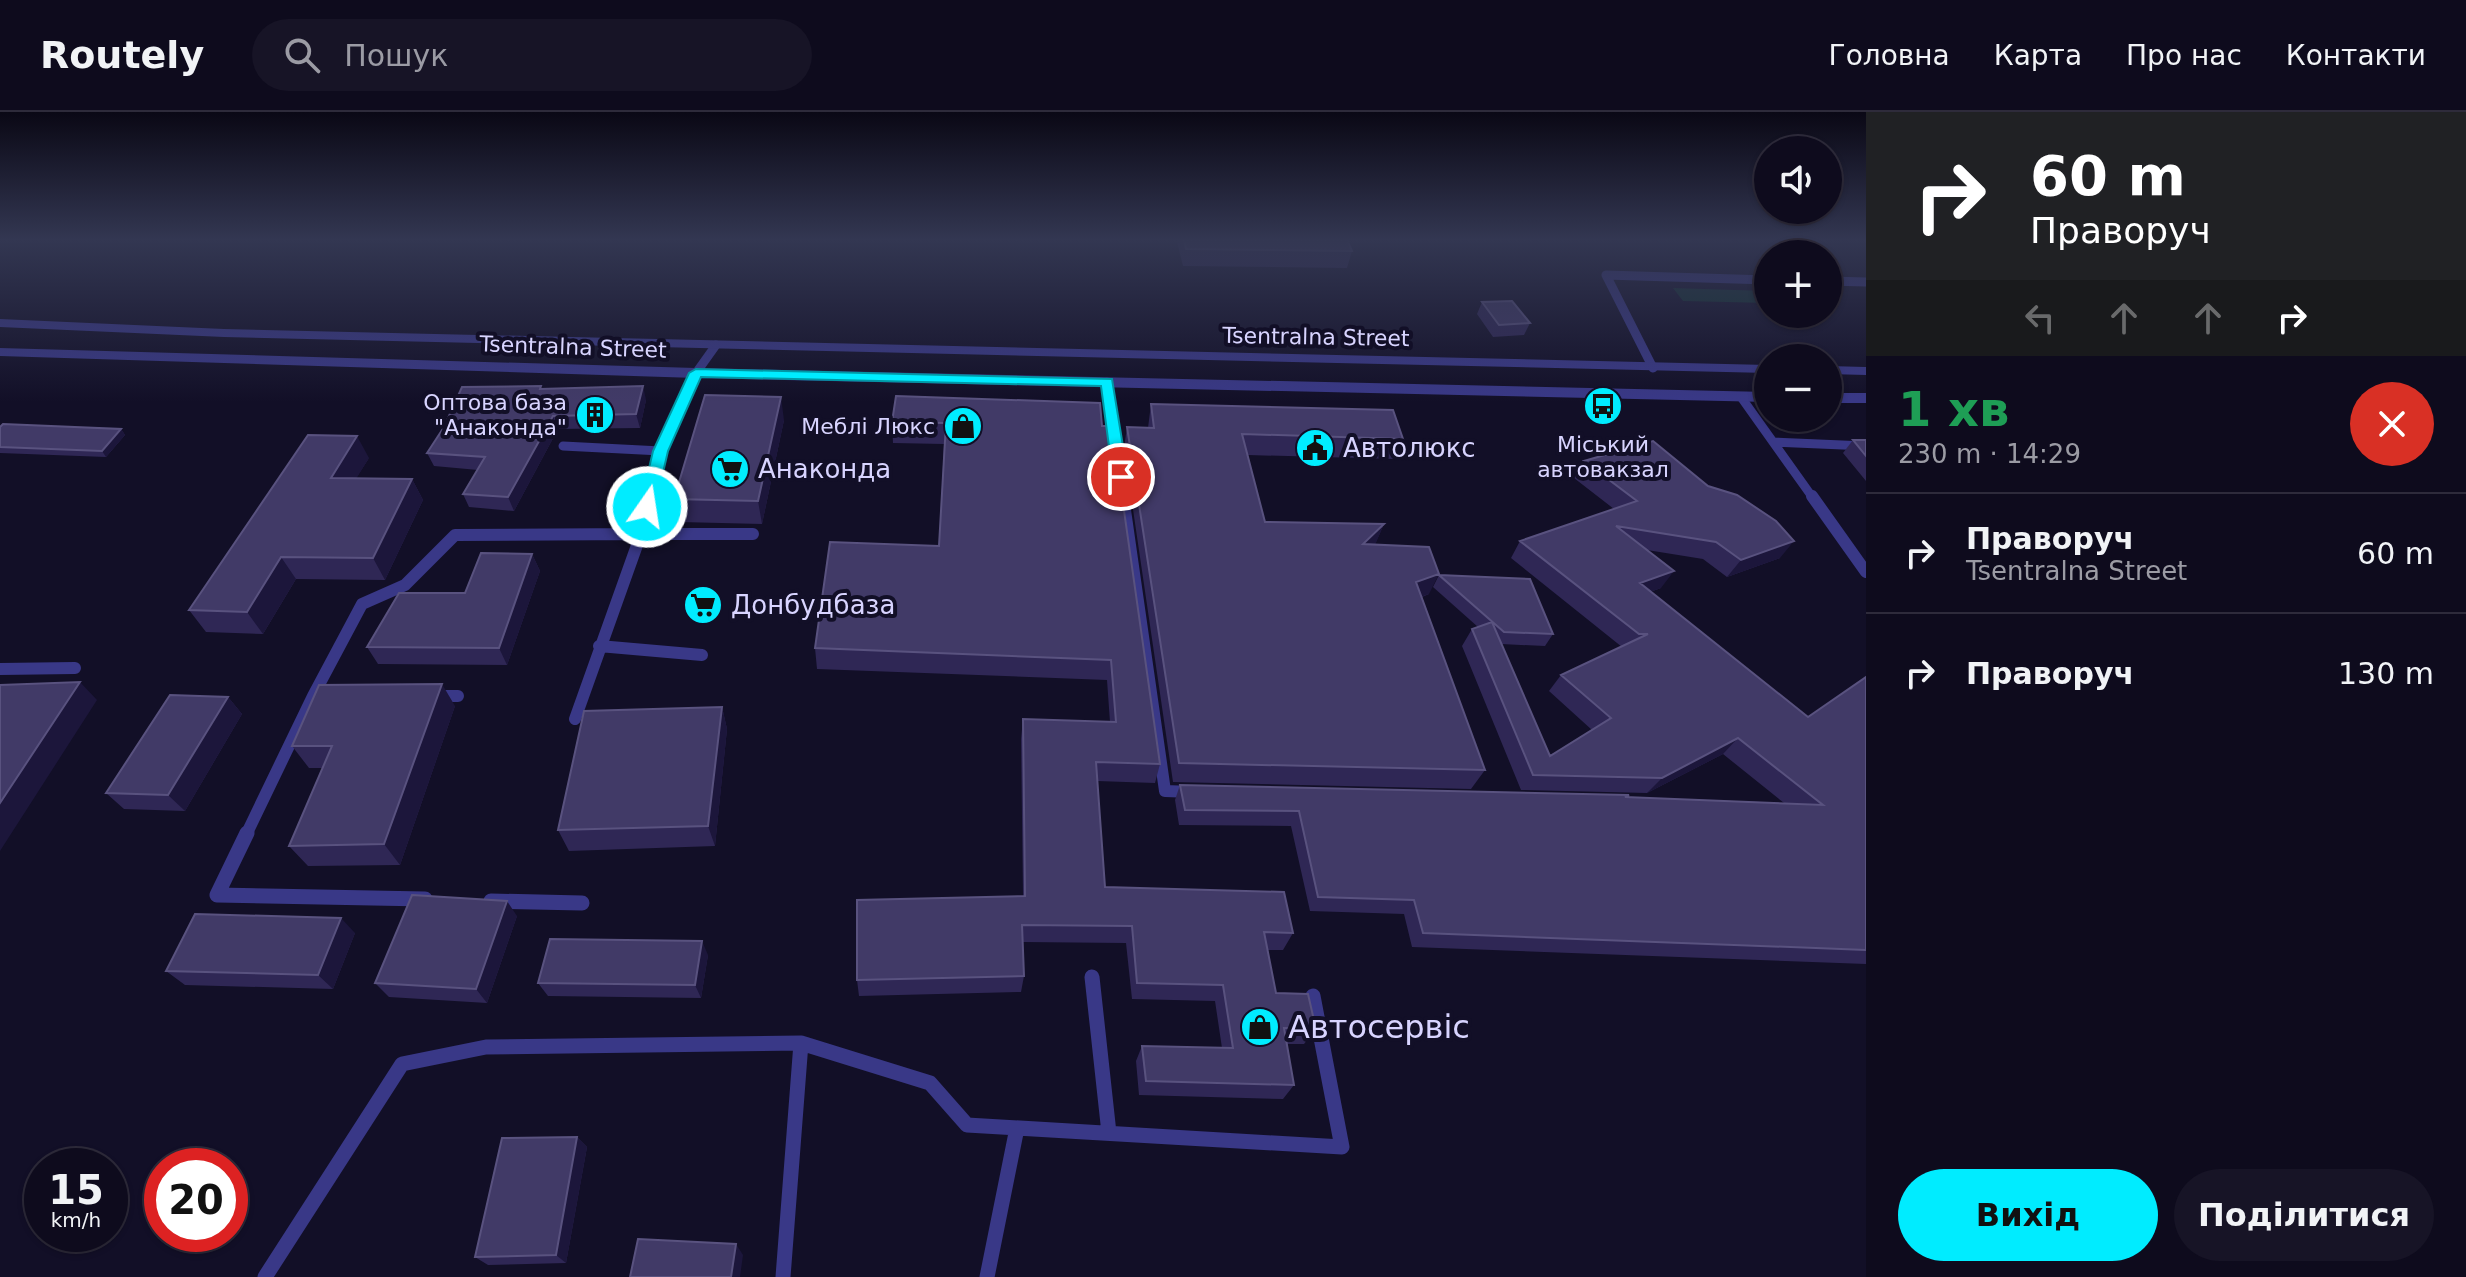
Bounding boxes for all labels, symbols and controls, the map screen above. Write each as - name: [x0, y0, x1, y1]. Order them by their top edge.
- search box: [252, 19, 812, 91]
- text: Routely: [40, 33, 204, 77]
- icon: search: [280, 33, 324, 77]
- text: Пошук: [344, 38, 448, 73]
- text: Головна: [1829, 39, 1950, 72]
- text: Карта: [1994, 39, 2082, 72]
- text: Про нас: [2126, 39, 2242, 72]
- text: Контакти: [2286, 39, 2426, 72]
- map controls: [1754, 136, 1842, 432]
- button: sound: [1754, 136, 1842, 224]
- text: 60 m: [2030, 143, 2186, 208]
- icon: right: [1898, 144, 2002, 248]
- text: Праворуч: [2030, 210, 2211, 251]
- button: +: [1754, 240, 1842, 328]
- icon: left: [2018, 296, 2062, 340]
- icon: ahead: [2102, 296, 2146, 340]
- icon: ahead: [2186, 296, 2230, 340]
- icon: right: [2270, 296, 2314, 340]
- street label: Tsentralna Street: [1221, 323, 1410, 351]
- street label: Tsentralna Street: [478, 331, 667, 363]
- button: −: [1754, 344, 1842, 432]
- text: 1 хв: [1898, 381, 2009, 437]
- button: close: [2350, 382, 2434, 466]
- bus stop icon: Міський автовакзал: [1582, 385, 1624, 427]
- place label: Оптова база "Анаконда": [423, 390, 567, 440]
- building icon: Оптова база "Анаконда": [574, 394, 616, 436]
- shop icon: Меблі Люкс: [942, 405, 984, 447]
- place label: Меблі Люкс: [801, 414, 935, 439]
- public building icon: Автолюкс: [1294, 427, 1336, 469]
- place label: Міський автовакзал: [1537, 432, 1669, 482]
- place label: Автолюкс: [1343, 433, 1476, 463]
- text: 230 m · 14:29: [1898, 439, 2081, 469]
- pin: [1087, 443, 1155, 511]
- supermarket icon: Анаконда: [709, 448, 751, 490]
- place label: Анаконда: [758, 454, 891, 484]
- icon: arrive: [1099, 455, 1143, 499]
- position arrow: [605, 465, 689, 549]
- text: Праворуч: [1966, 521, 2134, 556]
- icon: right: [1898, 531, 1942, 575]
- text: 60 m: [2357, 536, 2434, 571]
- text: Tsentralna Street: [1966, 556, 2187, 586]
- supermarket icon: Донбудбаза: [682, 584, 724, 626]
- place label: Донбудбаза: [731, 590, 895, 620]
- icon: right: [1898, 651, 1942, 695]
- text: Праворуч: [1966, 656, 2134, 691]
- text: 130 m: [2338, 656, 2434, 691]
- shop icon: Автосервіс: [1239, 1006, 1281, 1048]
- place label: Автосервіс: [1288, 1008, 1470, 1046]
- speed limit sign: 20: [144, 1148, 248, 1252]
- text: 15: [48, 1167, 104, 1213]
- button: Вихід: [1898, 1169, 2158, 1261]
- button: Поділитися: [2174, 1169, 2434, 1261]
- text: km/h: [51, 1208, 101, 1232]

